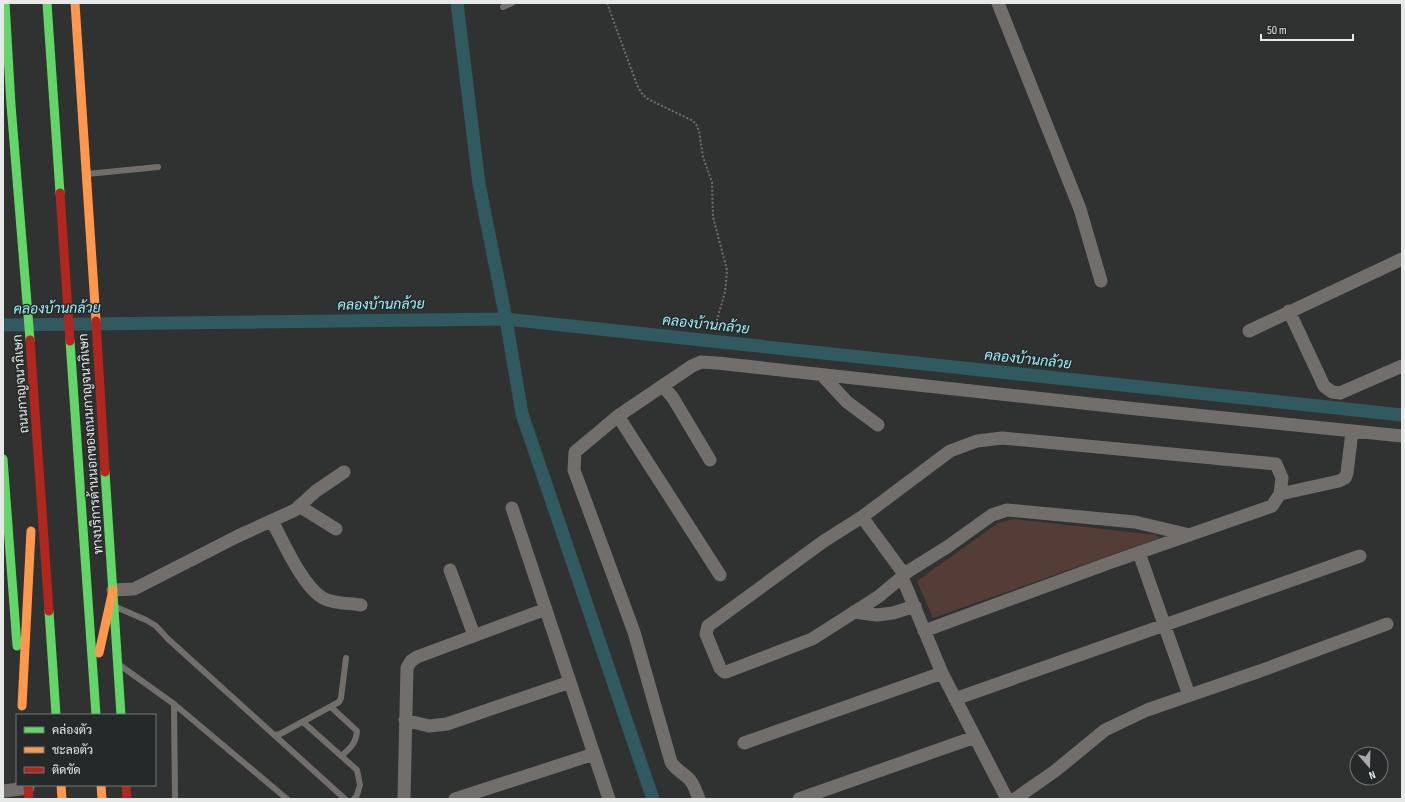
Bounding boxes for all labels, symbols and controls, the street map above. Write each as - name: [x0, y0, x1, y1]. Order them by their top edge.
- scale bar: [1261, 16, 1353, 42]
- text: 50 m: [1267, 23, 1287, 38]
- water label: คลองบ้านกล้วย: [337, 295, 425, 314]
- water label: คลองบ้านกล้วย: [13, 299, 101, 318]
- water label: คลองบ้านกล้วย: [662, 311, 750, 338]
- street label: ทางบริการด้านนอกของถนนกาญจนาภิเษก: [73, 333, 107, 555]
- street label: ถนนกาญจนาภิเษก: [9, 334, 32, 434]
- water label: คลองบ้านกล้วย: [984, 346, 1072, 373]
- legend: [16, 714, 156, 786]
- text: คล่องตัว: [52, 723, 92, 738]
- text: ชะลอตัว: [52, 743, 93, 758]
- north arrow: [1349, 746, 1389, 786]
- text: ติดขัด: [52, 763, 81, 778]
- text: N: [1367, 768, 1377, 782]

